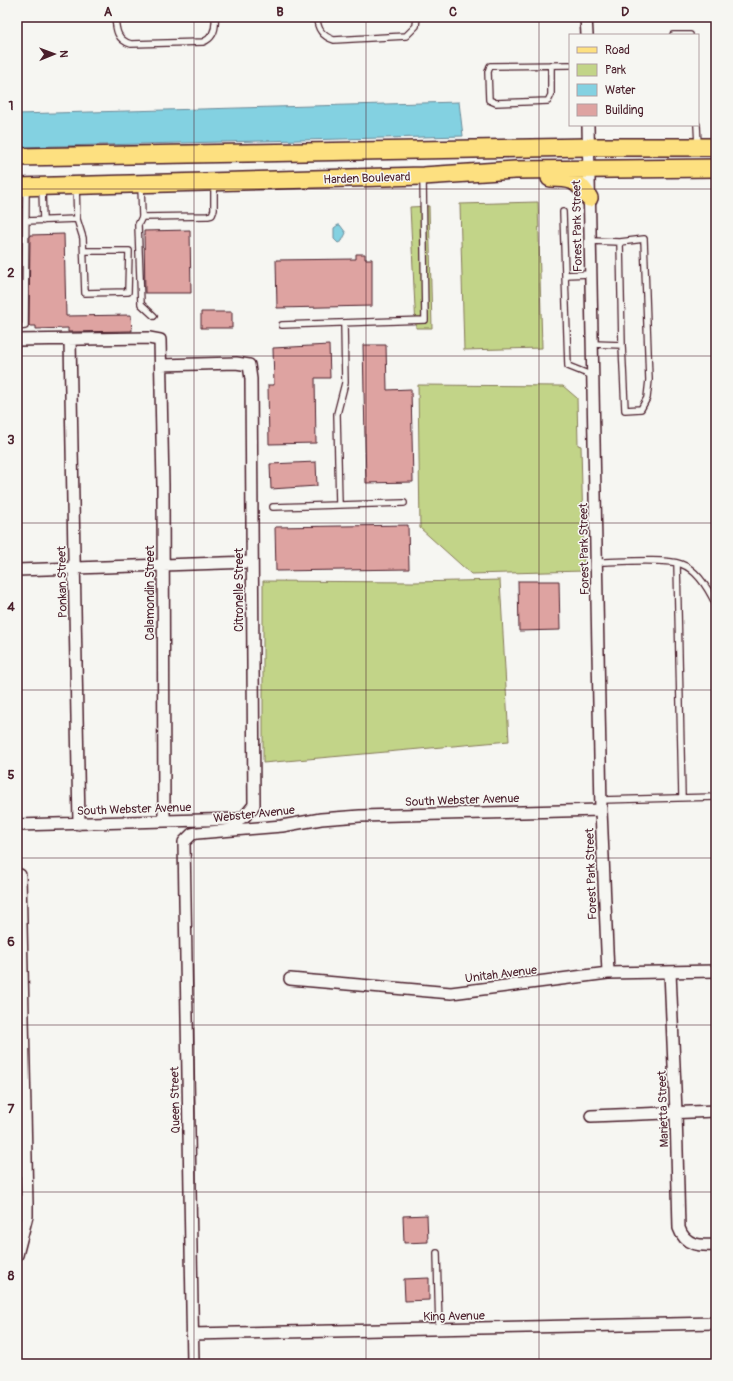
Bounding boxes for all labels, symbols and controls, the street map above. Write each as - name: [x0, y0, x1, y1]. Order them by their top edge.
- text: A: [104, 4, 113, 20]
- text: B: [276, 4, 284, 20]
- text: C: [449, 4, 457, 20]
- text: D: [621, 4, 629, 20]
- north arrow: [34, 34, 74, 74]
- legend: [569, 34, 699, 126]
- text: Road: [605, 43, 630, 58]
- text: N: [57, 50, 70, 58]
- text: Park: [605, 63, 626, 78]
- text: Water: [605, 83, 636, 98]
- text: 1: [8, 98, 14, 114]
- text: Building: [605, 103, 644, 118]
- street label: Harden Boulevard: [323, 169, 411, 188]
- street label: Forest Park Street: [569, 180, 586, 272]
- text: 2: [7, 265, 15, 281]
- text: 3: [7, 432, 15, 448]
- street label: Forest Park Street: [576, 503, 593, 595]
- street label: Calamondin Street: [143, 545, 158, 641]
- street label: Ponkan Street: [54, 546, 71, 618]
- street label: Citronelle Street: [232, 548, 247, 632]
- text: 4: [7, 599, 15, 615]
- text: 5: [7, 767, 15, 783]
- street label: South Webster Avenue: [405, 791, 520, 810]
- street label: South Webster Avenue: [77, 800, 192, 819]
- street label: Webster Avenue: [213, 803, 296, 826]
- street label: Forest Park Street: [582, 828, 601, 920]
- text: 6: [7, 934, 15, 950]
- street label: Unitah Avenue: [464, 963, 538, 986]
- street label: Queen Street: [167, 1066, 184, 1134]
- street label: Marietta Street: [655, 1070, 672, 1148]
- text: 7: [8, 1101, 15, 1117]
- text: 8: [8, 1268, 15, 1284]
- street label: King Avenue: [423, 1308, 485, 1325]

